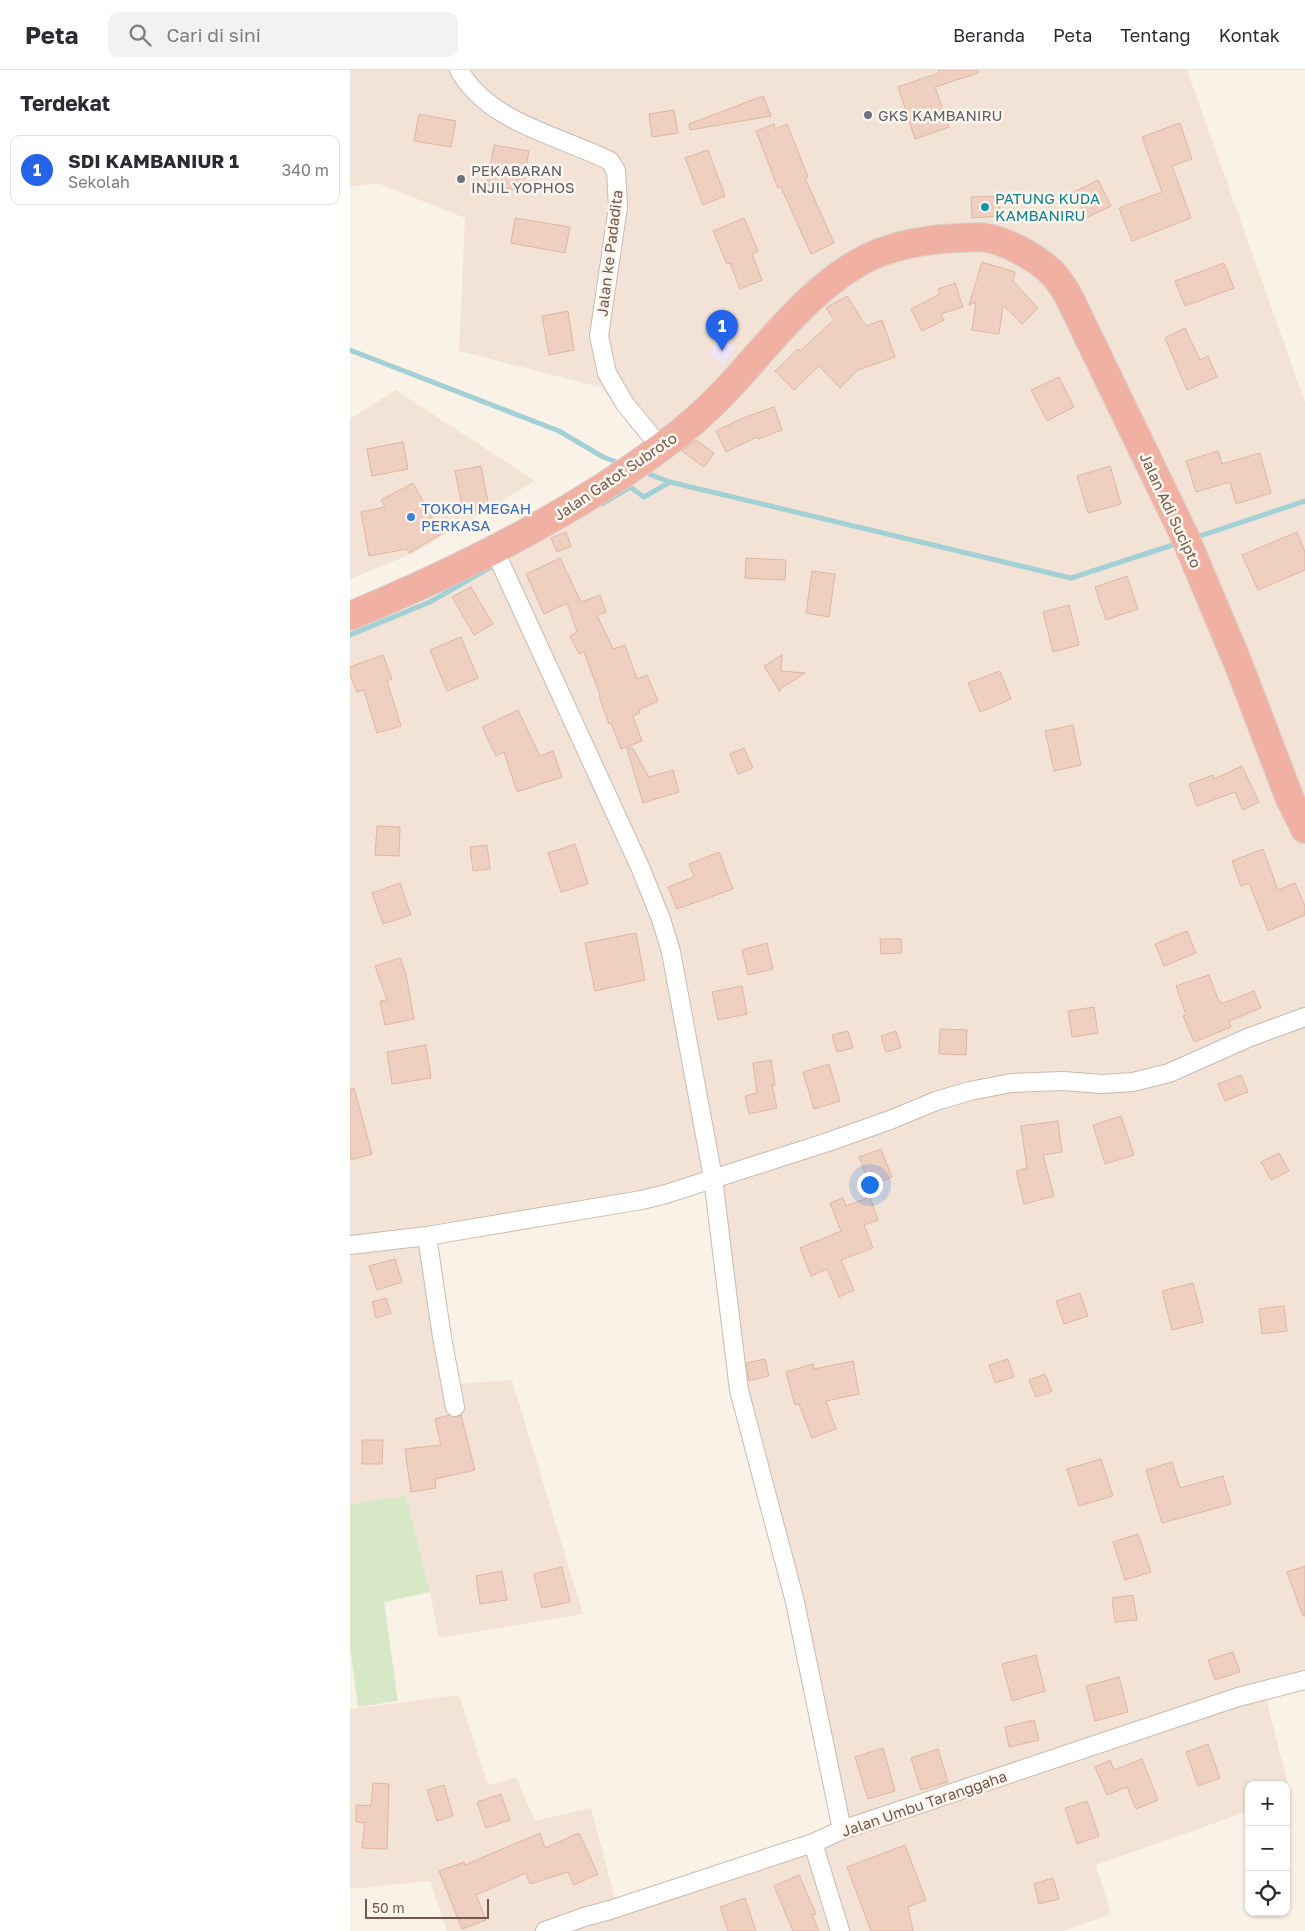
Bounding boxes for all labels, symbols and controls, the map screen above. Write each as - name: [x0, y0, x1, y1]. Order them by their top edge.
- search box: [108, 12, 458, 57]
- text: Peta: [25, 20, 78, 49]
- icon: search: [126, 21, 154, 49]
- text: Cari di sini: [166, 23, 261, 46]
- text: Beranda: [953, 24, 1025, 46]
- text: Peta: [1053, 24, 1092, 46]
- text: Tentang: [1120, 24, 1191, 46]
- text: Kontak: [1219, 24, 1280, 46]
- text: Terdekat: [20, 90, 110, 116]
- place label: GKS KAMBANIRU: [878, 106, 1003, 124]
- marker: GKS KAMBANIRU: [862, 109, 874, 121]
- text: SDI KAMBANIUR 1: [68, 149, 239, 172]
- text: 1: [33, 160, 41, 180]
- text: 340 m: [282, 160, 329, 180]
- place label: PEKABARAN INJIL YOPHOS: [471, 161, 575, 196]
- text: Sekolah: [68, 172, 130, 192]
- marker: PEKABARAN INJIL YOPHOS: [455, 173, 467, 185]
- street label: Jalan ke Padadita: [592, 189, 626, 317]
- place label: PATUNG KUDA KAMBANIRU: [995, 189, 1100, 224]
- marker: PATUNG KUDA KAMBANIRU: [979, 201, 991, 213]
- pin: 1: [706, 310, 738, 351]
- street label: Jalan Gatot Subroto: [550, 428, 680, 524]
- street label: Jalan Adi Sucipto: [1136, 450, 1206, 570]
- place label: TOKOH MEGAH PERKASA: [421, 499, 531, 534]
- marker: TOKOH MEGAH PERKASA: [405, 511, 417, 523]
- your location: [857, 1172, 883, 1198]
- street label: Jalan Umbu Taranggaha: [839, 1766, 1009, 1840]
- map controls: [1245, 1781, 1290, 1916]
- button: +: [1245, 1781, 1290, 1826]
- button: −: [1245, 1826, 1290, 1871]
- button: locate: [1245, 1871, 1290, 1916]
- scale bar: [365, 1896, 489, 1919]
- text: 50 m: [372, 1899, 405, 1916]

